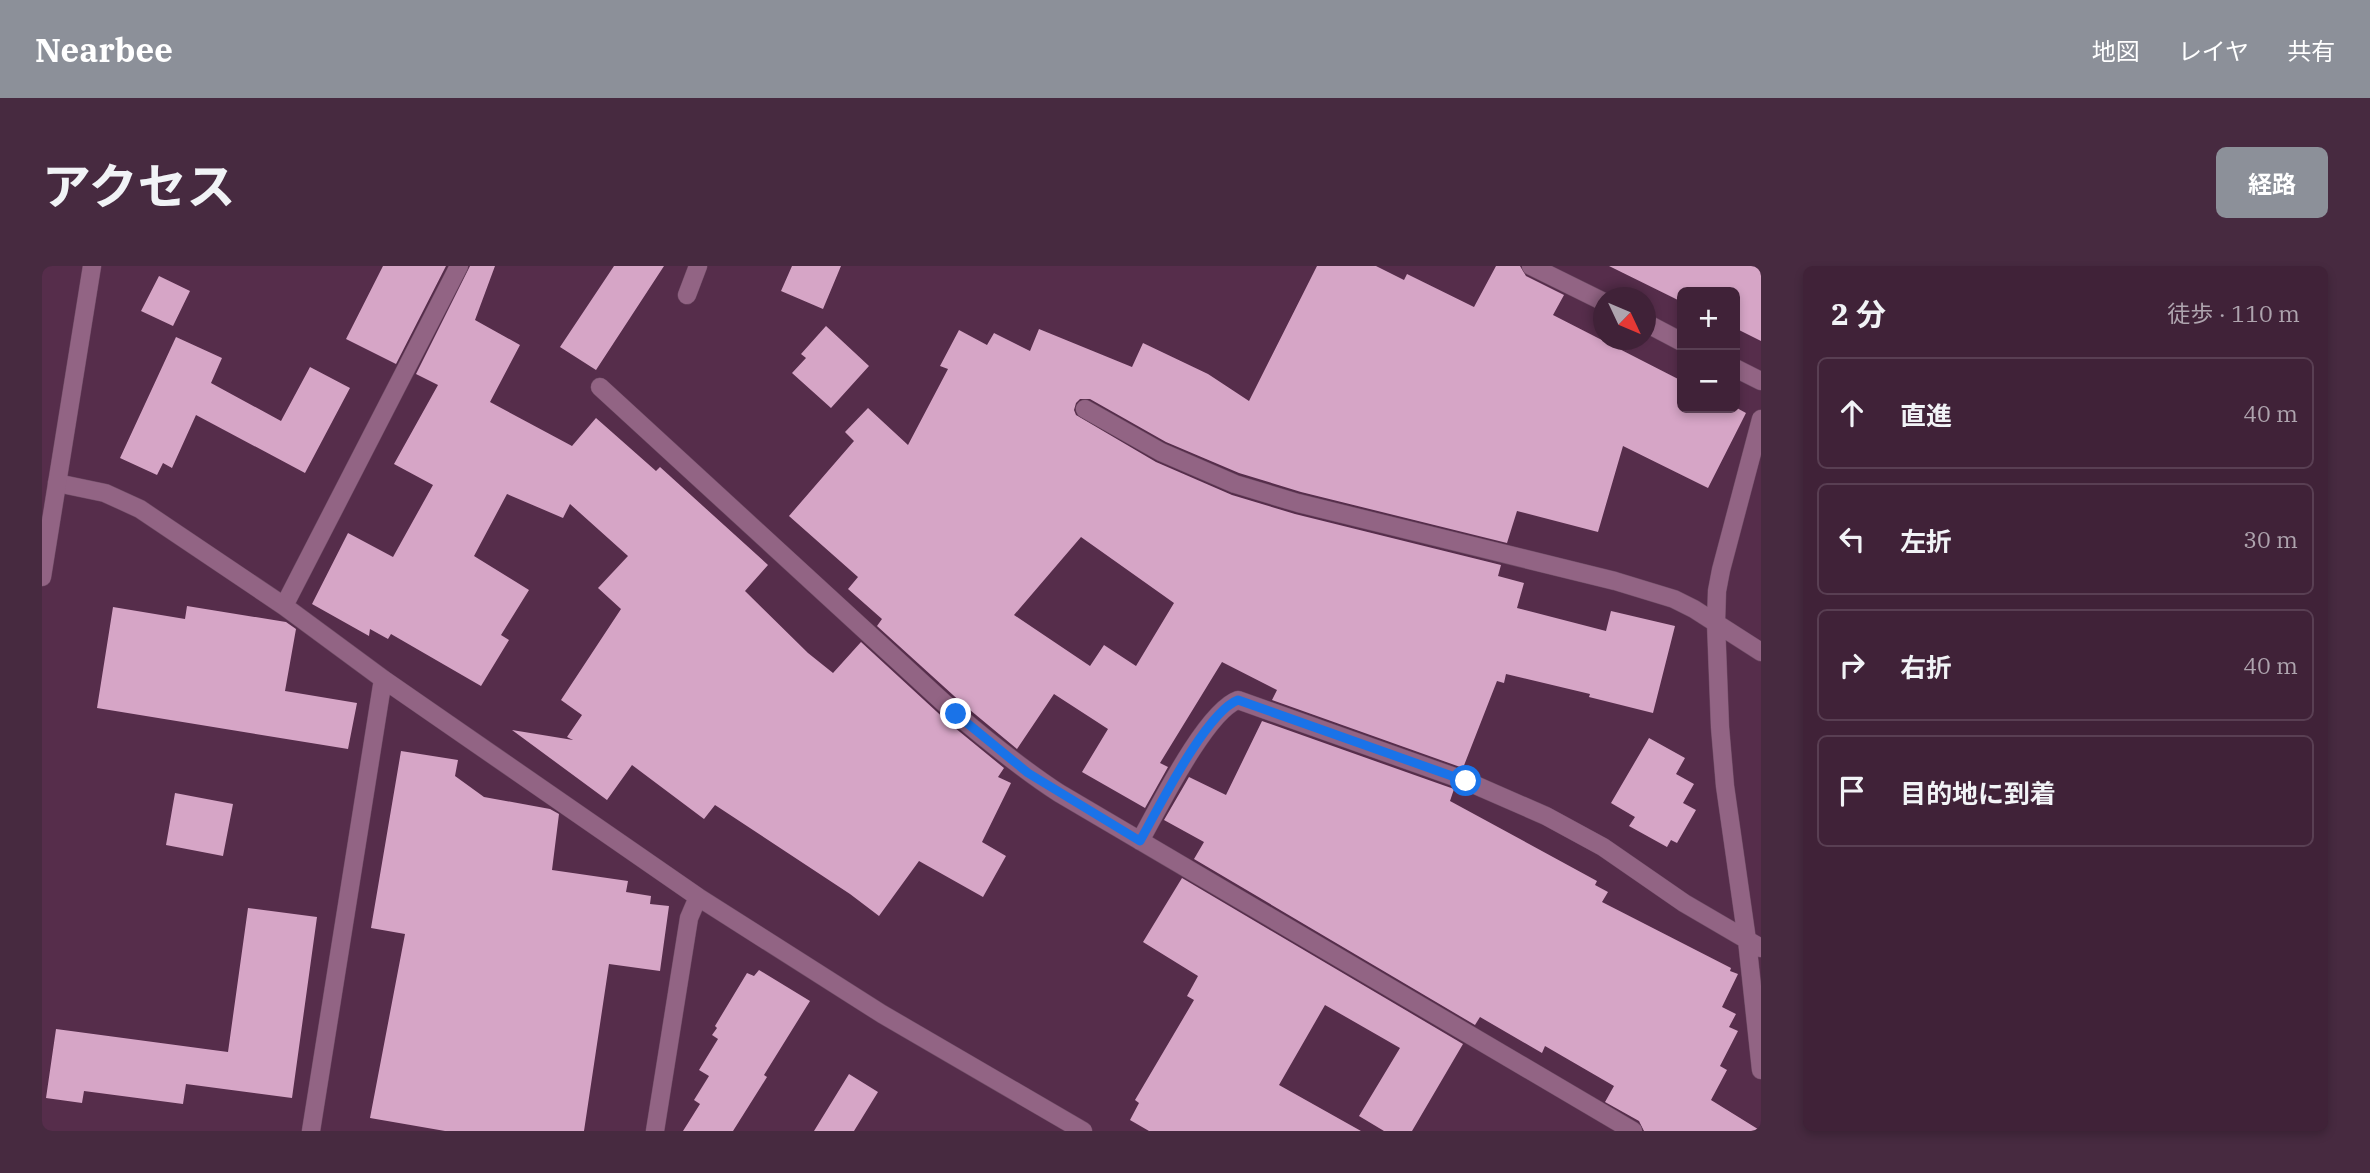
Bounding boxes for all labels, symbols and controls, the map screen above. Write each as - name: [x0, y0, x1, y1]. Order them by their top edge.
- text: Nearbee: [35, 28, 173, 71]
- text: 地図: [2092, 35, 2140, 67]
- text: レイヤ: [2178, 35, 2249, 67]
- text: 共有: [2287, 35, 2335, 67]
- button: 経路: [2216, 147, 2328, 218]
- text: アクセス: [42, 154, 236, 217]
- north arrow: [1593, 287, 1656, 350]
- map controls: [1677, 287, 1740, 413]
- button: +: [1677, 287, 1740, 350]
- text: 2 分: [1831, 294, 1886, 333]
- text: 徒歩 · 110 m: [2167, 298, 2300, 328]
- button: −: [1677, 350, 1740, 413]
- icon: ahead: [1833, 394, 1871, 432]
- text: 直進: [1900, 398, 1952, 432]
- text: 40 m: [2243, 398, 2298, 428]
- icon: left: [1833, 520, 1871, 558]
- text: 左折: [1900, 524, 1952, 558]
- text: 30 m: [2243, 524, 2298, 554]
- icon: right: [1833, 646, 1871, 684]
- text: 右折: [1900, 650, 1952, 684]
- text: 40 m: [2243, 650, 2298, 680]
- route end: [940, 698, 971, 729]
- route start: [1450, 765, 1481, 796]
- icon: arrive: [1833, 772, 1871, 810]
- text: 目的地に到着: [1900, 776, 2056, 810]

